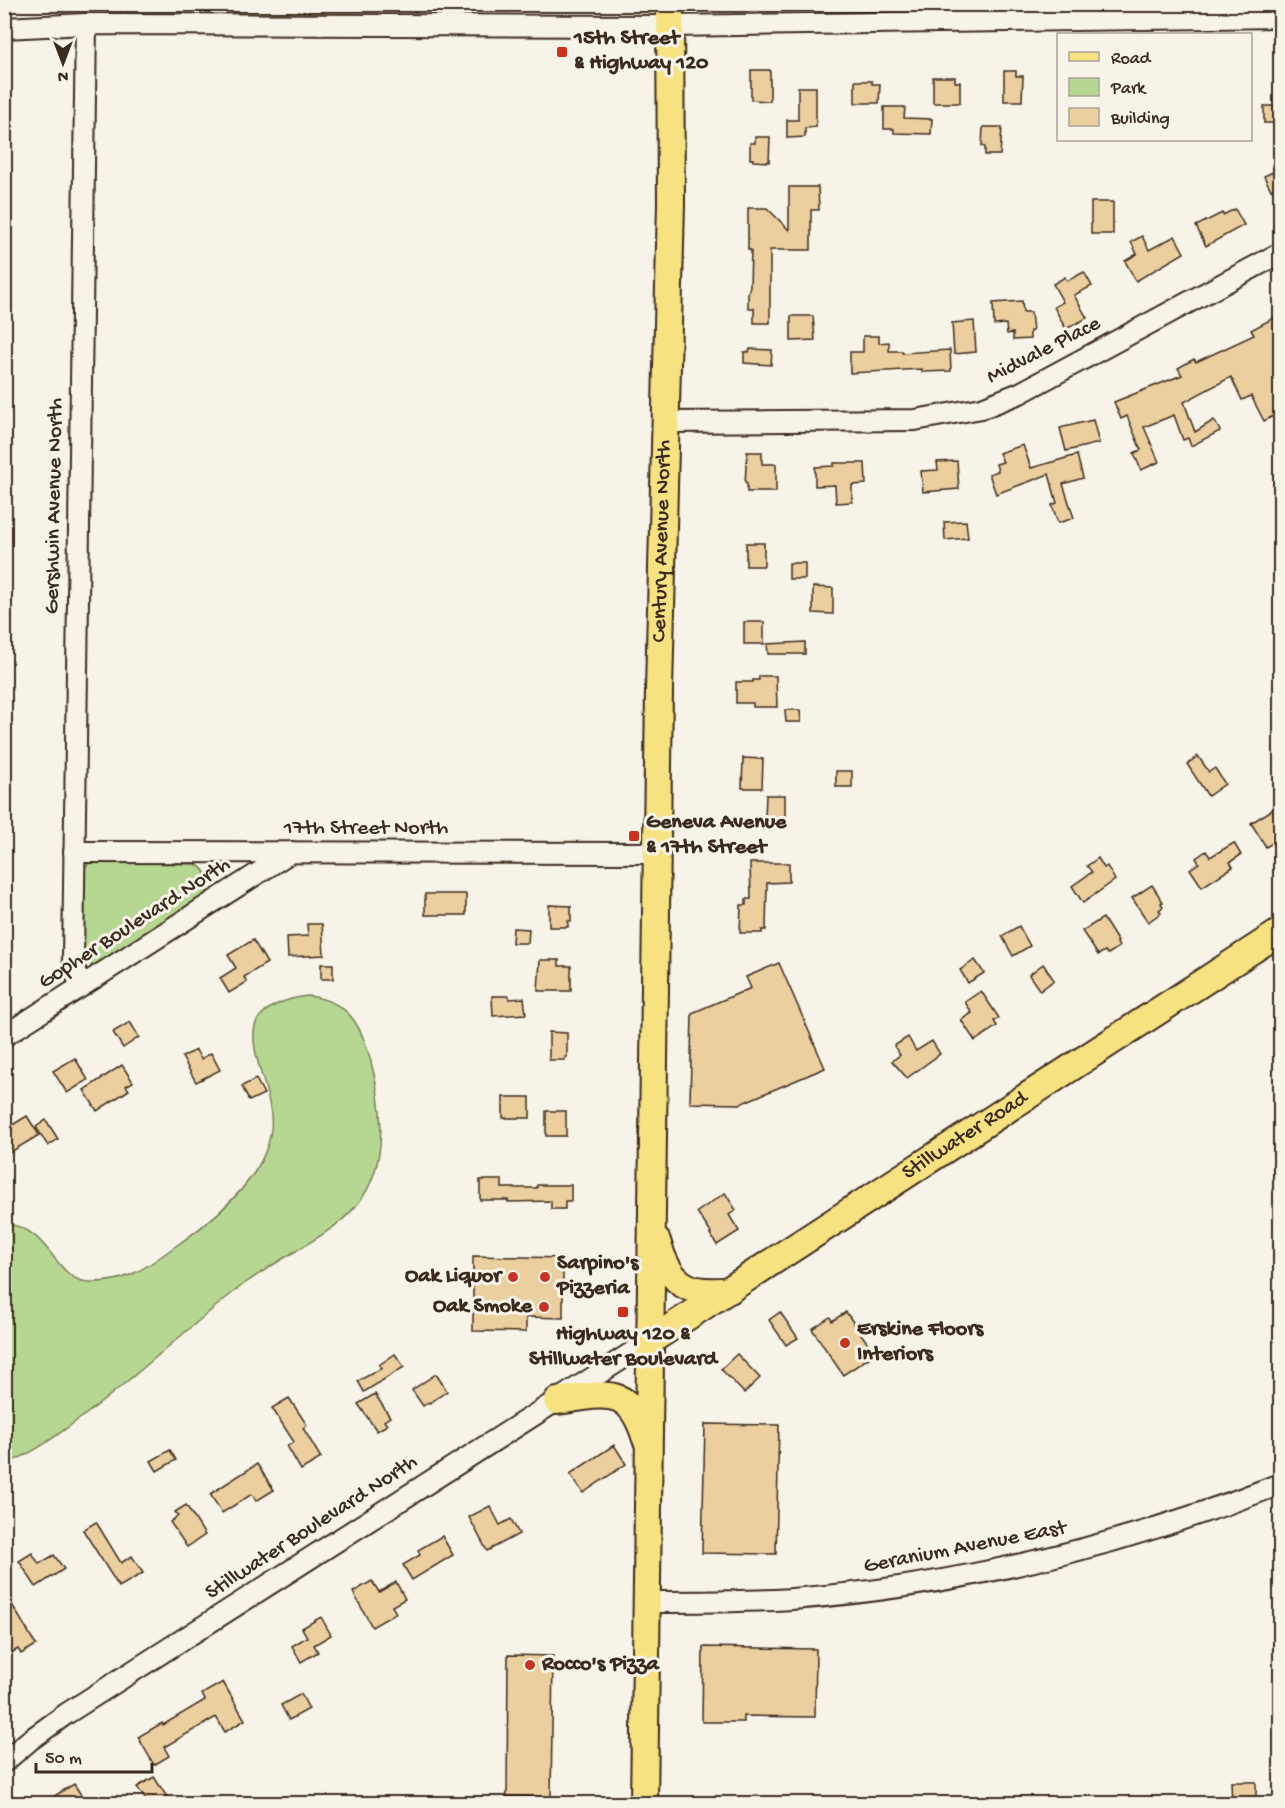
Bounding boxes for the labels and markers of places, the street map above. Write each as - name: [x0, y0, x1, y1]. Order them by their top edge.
- place label: 15th Street & Highway 120: [573, 26, 709, 77]
- marker: 15th Street & Highway 120: [555, 45, 569, 59]
- place label: Geneva Avenue & 17th Street: [646, 810, 787, 861]
- marker: Geneva Avenue & 17th Street: [627, 829, 641, 843]
- place label: Sarpino's Pizzeria: [556, 1251, 640, 1302]
- place label: Oak Liquor: [405, 1264, 503, 1290]
- marker: Oak Liquor: [506, 1270, 520, 1284]
- marker: Sarpino's Pizzeria: [538, 1270, 552, 1284]
- place label: Oak Smoke: [433, 1294, 533, 1320]
- marker: Oak Smoke: [537, 1300, 551, 1314]
- marker: Highway 120 & Stillwater Boulevard: [616, 1305, 630, 1319]
- place label: Erskine Floors Interiors: [857, 1317, 985, 1368]
- place label: Highway 120 & Stillwater Boulevard: [529, 1322, 719, 1373]
- marker: Erskine Floors Interiors: [838, 1336, 852, 1350]
- place label: Rocco's Pizza: [541, 1652, 661, 1678]
- marker: Rocco's Pizza: [523, 1658, 537, 1672]

